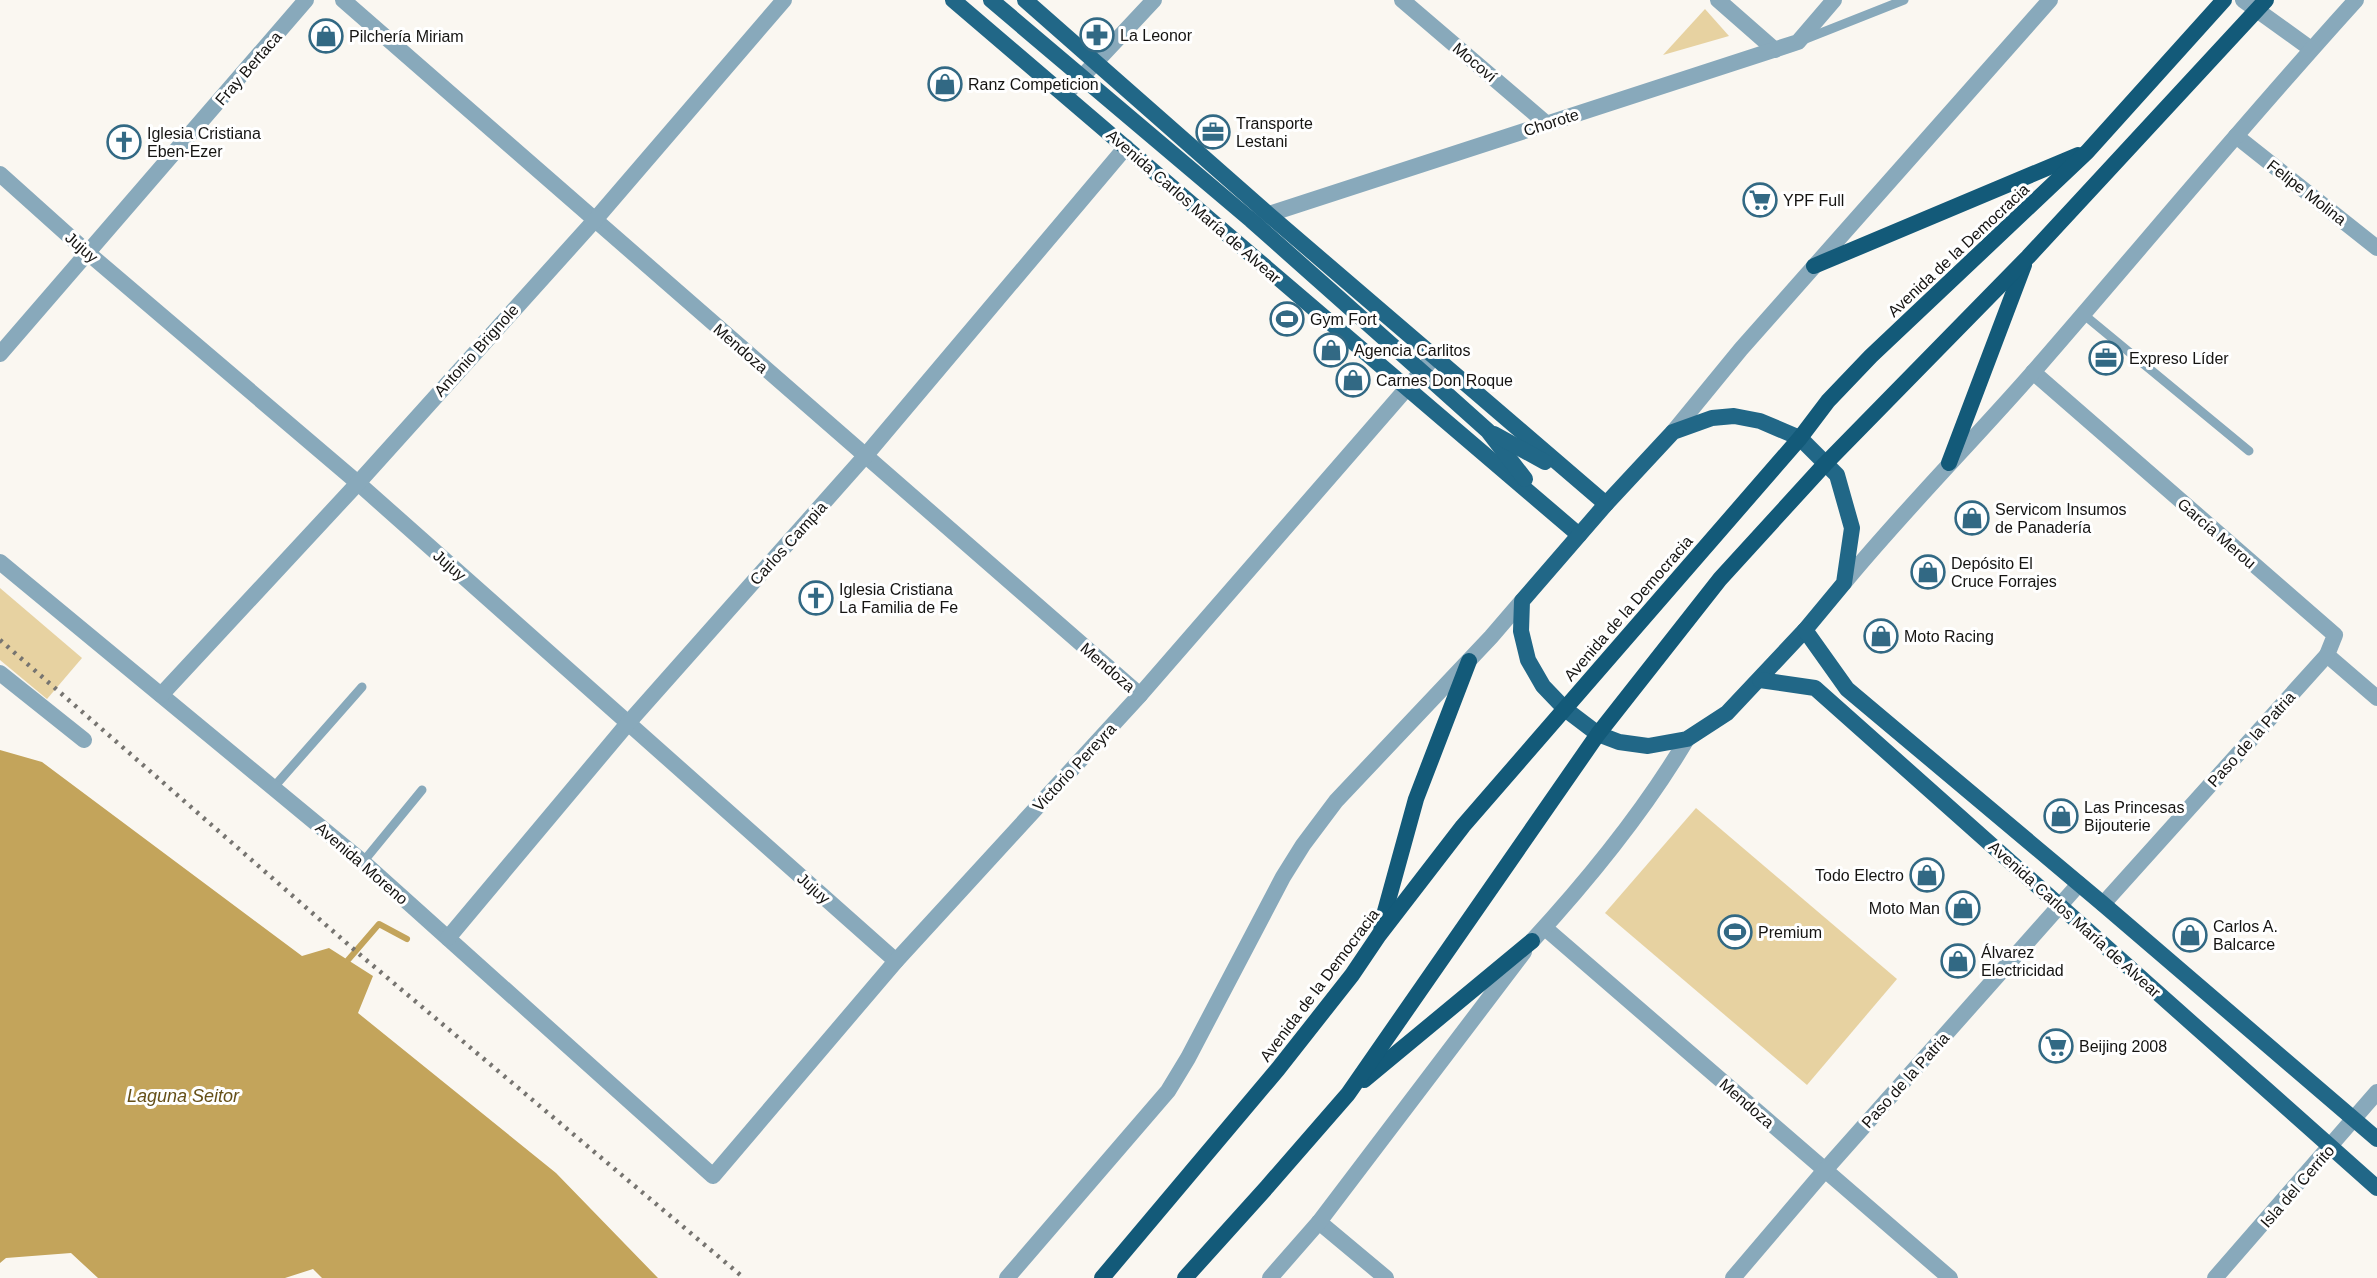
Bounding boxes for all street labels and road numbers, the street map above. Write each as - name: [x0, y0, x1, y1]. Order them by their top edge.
- street label: Fray Bertaca: [212, 28, 285, 108]
- street label: Mocoví: [1449, 39, 1500, 86]
- street label: Chorote: [1521, 106, 1581, 139]
- street label: Avenida Carlos María de Alvear: [1103, 126, 1285, 287]
- street label: Felipe Molina: [2264, 156, 2349, 228]
- street label: Avenida de la Democracia: [1884, 180, 2032, 320]
- street label: Jujuy: [62, 229, 101, 266]
- street label: Antonio Brignole: [431, 301, 522, 400]
- street label: Mendoza: [710, 320, 771, 376]
- street label: García Merou: [2174, 495, 2259, 572]
- street label: Carlos Campia: [747, 498, 830, 588]
- street label: Avenida de la Democracia: [1561, 532, 1696, 684]
- street label: Jujuy: [430, 547, 469, 584]
- street label: Mendoza: [1077, 639, 1138, 695]
- street label: Paso de la Patria: [2204, 688, 2299, 790]
- street label: Victorio Pereyra: [1029, 720, 1119, 815]
- street label: Avenida Moreno: [312, 819, 411, 908]
- street label: Avenida Carlos María de Alvear: [1985, 838, 2164, 1001]
- street label: Jujuy: [794, 870, 833, 907]
- street label: Avenida de la Democracia: [1256, 906, 1382, 1065]
- street label: Paso de la Patria: [1858, 1029, 1953, 1131]
- street label: Mendoza: [1716, 1075, 1777, 1131]
- street label: Isla del Cerrito: [2257, 1142, 2338, 1231]

